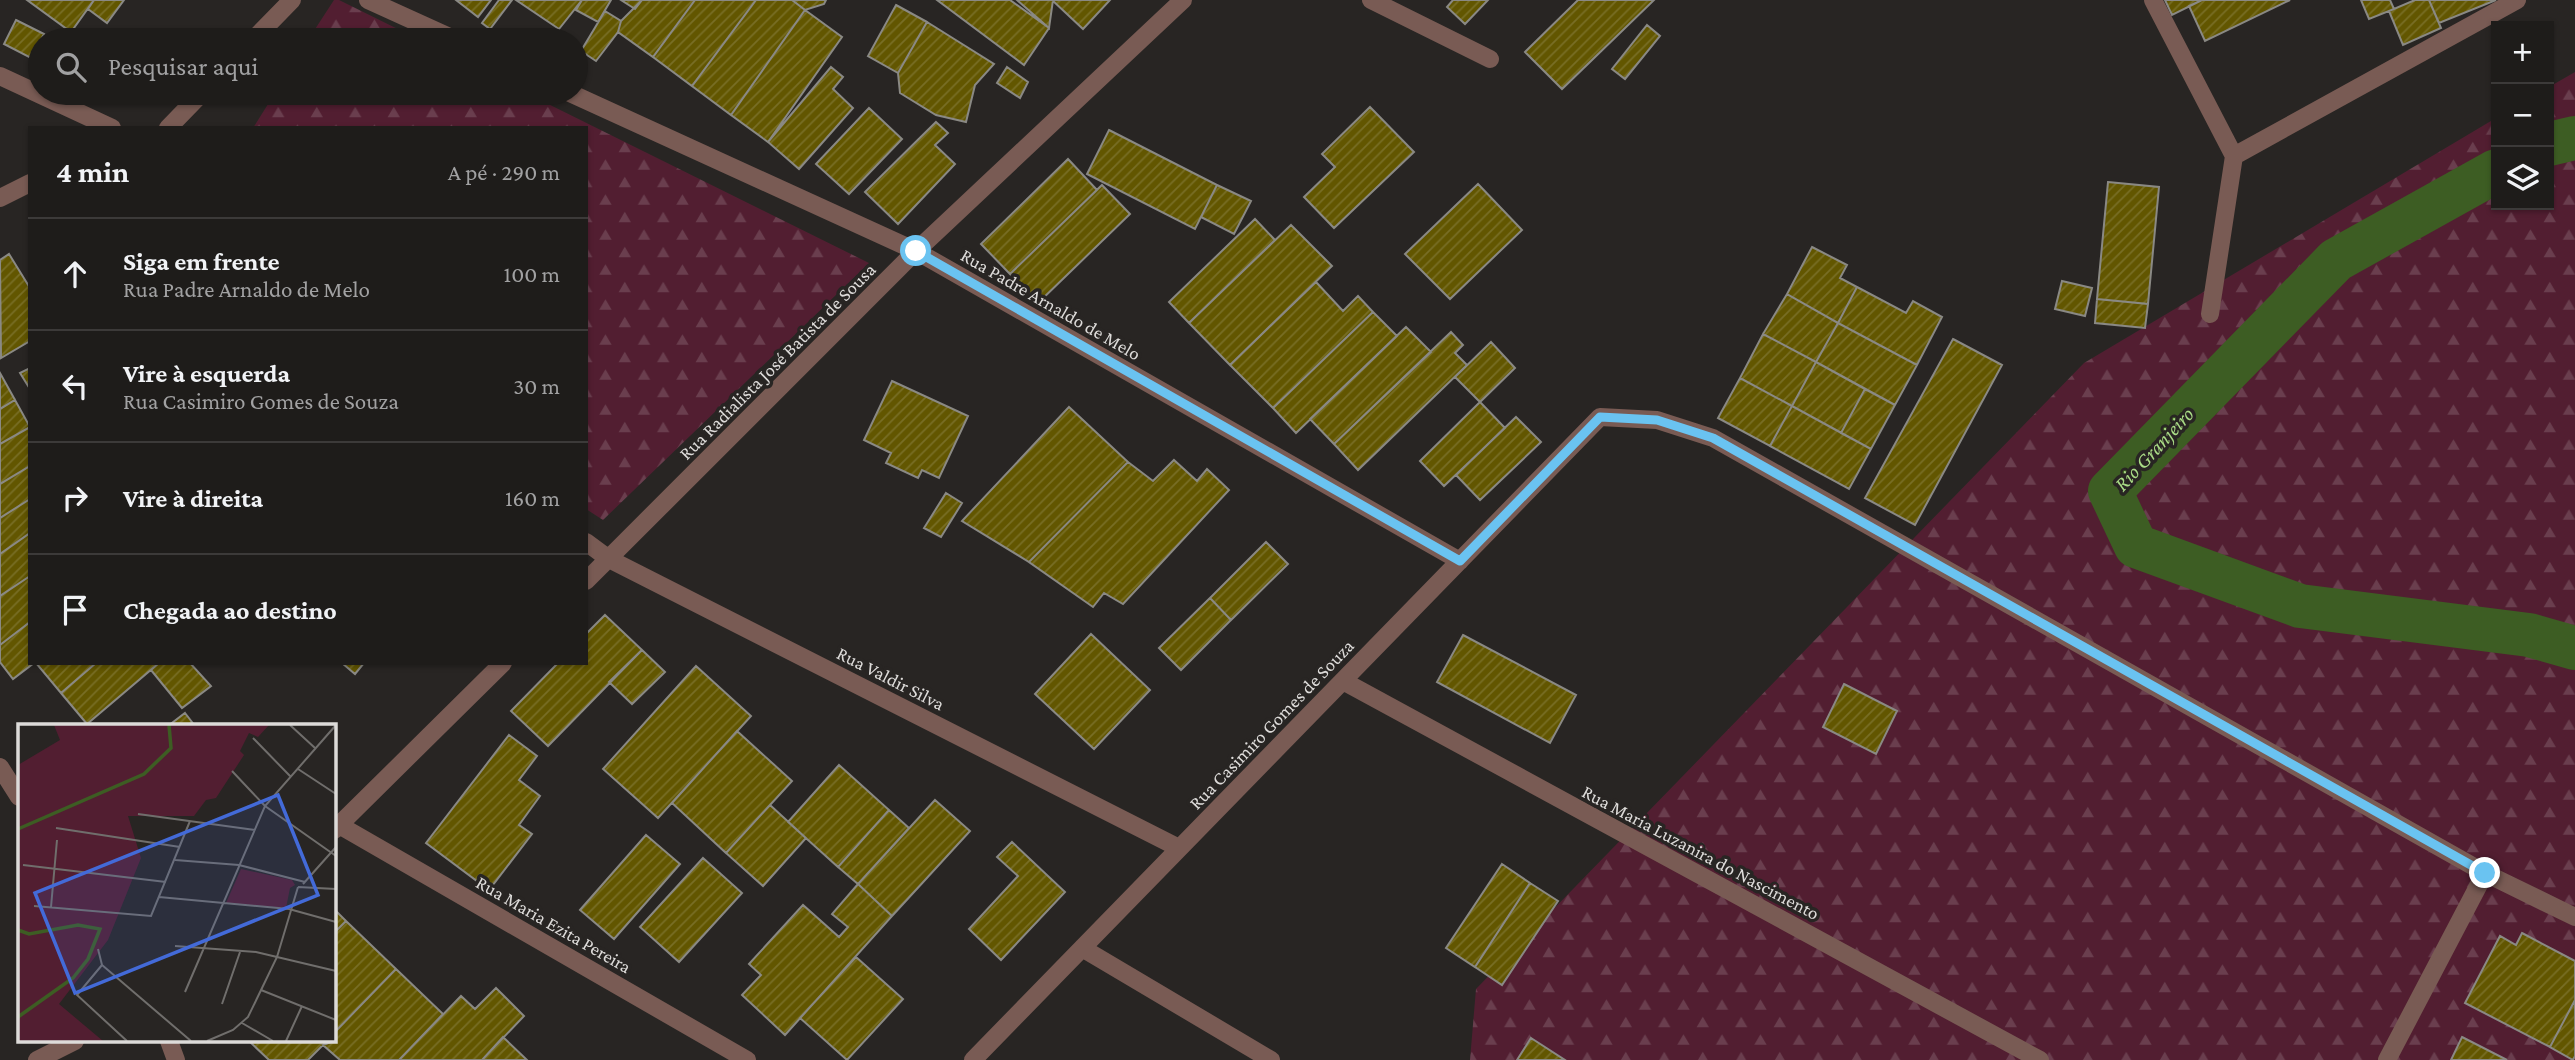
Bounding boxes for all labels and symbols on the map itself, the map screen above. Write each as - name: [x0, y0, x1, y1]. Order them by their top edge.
- route start: [900, 235, 931, 266]
- street label: Rua Padre Arnaldo de Melo: [957, 244, 1144, 365]
- street label: Rua Radialista José Batista de Sousa: [675, 259, 880, 464]
- water label: Rio Granjeiro: [2109, 402, 2199, 496]
- street label: Rua Casimiro Gomes de Souza: [1185, 635, 1358, 814]
- street label: Rua Valdir Silva: [833, 642, 948, 715]
- inset map: [18, 724, 336, 1042]
- street label: Rua Maria Luzanira do Nascimento: [1579, 781, 1823, 924]
- route end: [2469, 857, 2500, 888]
- street label: Rua Maria Ezita Pereira: [473, 871, 635, 977]

